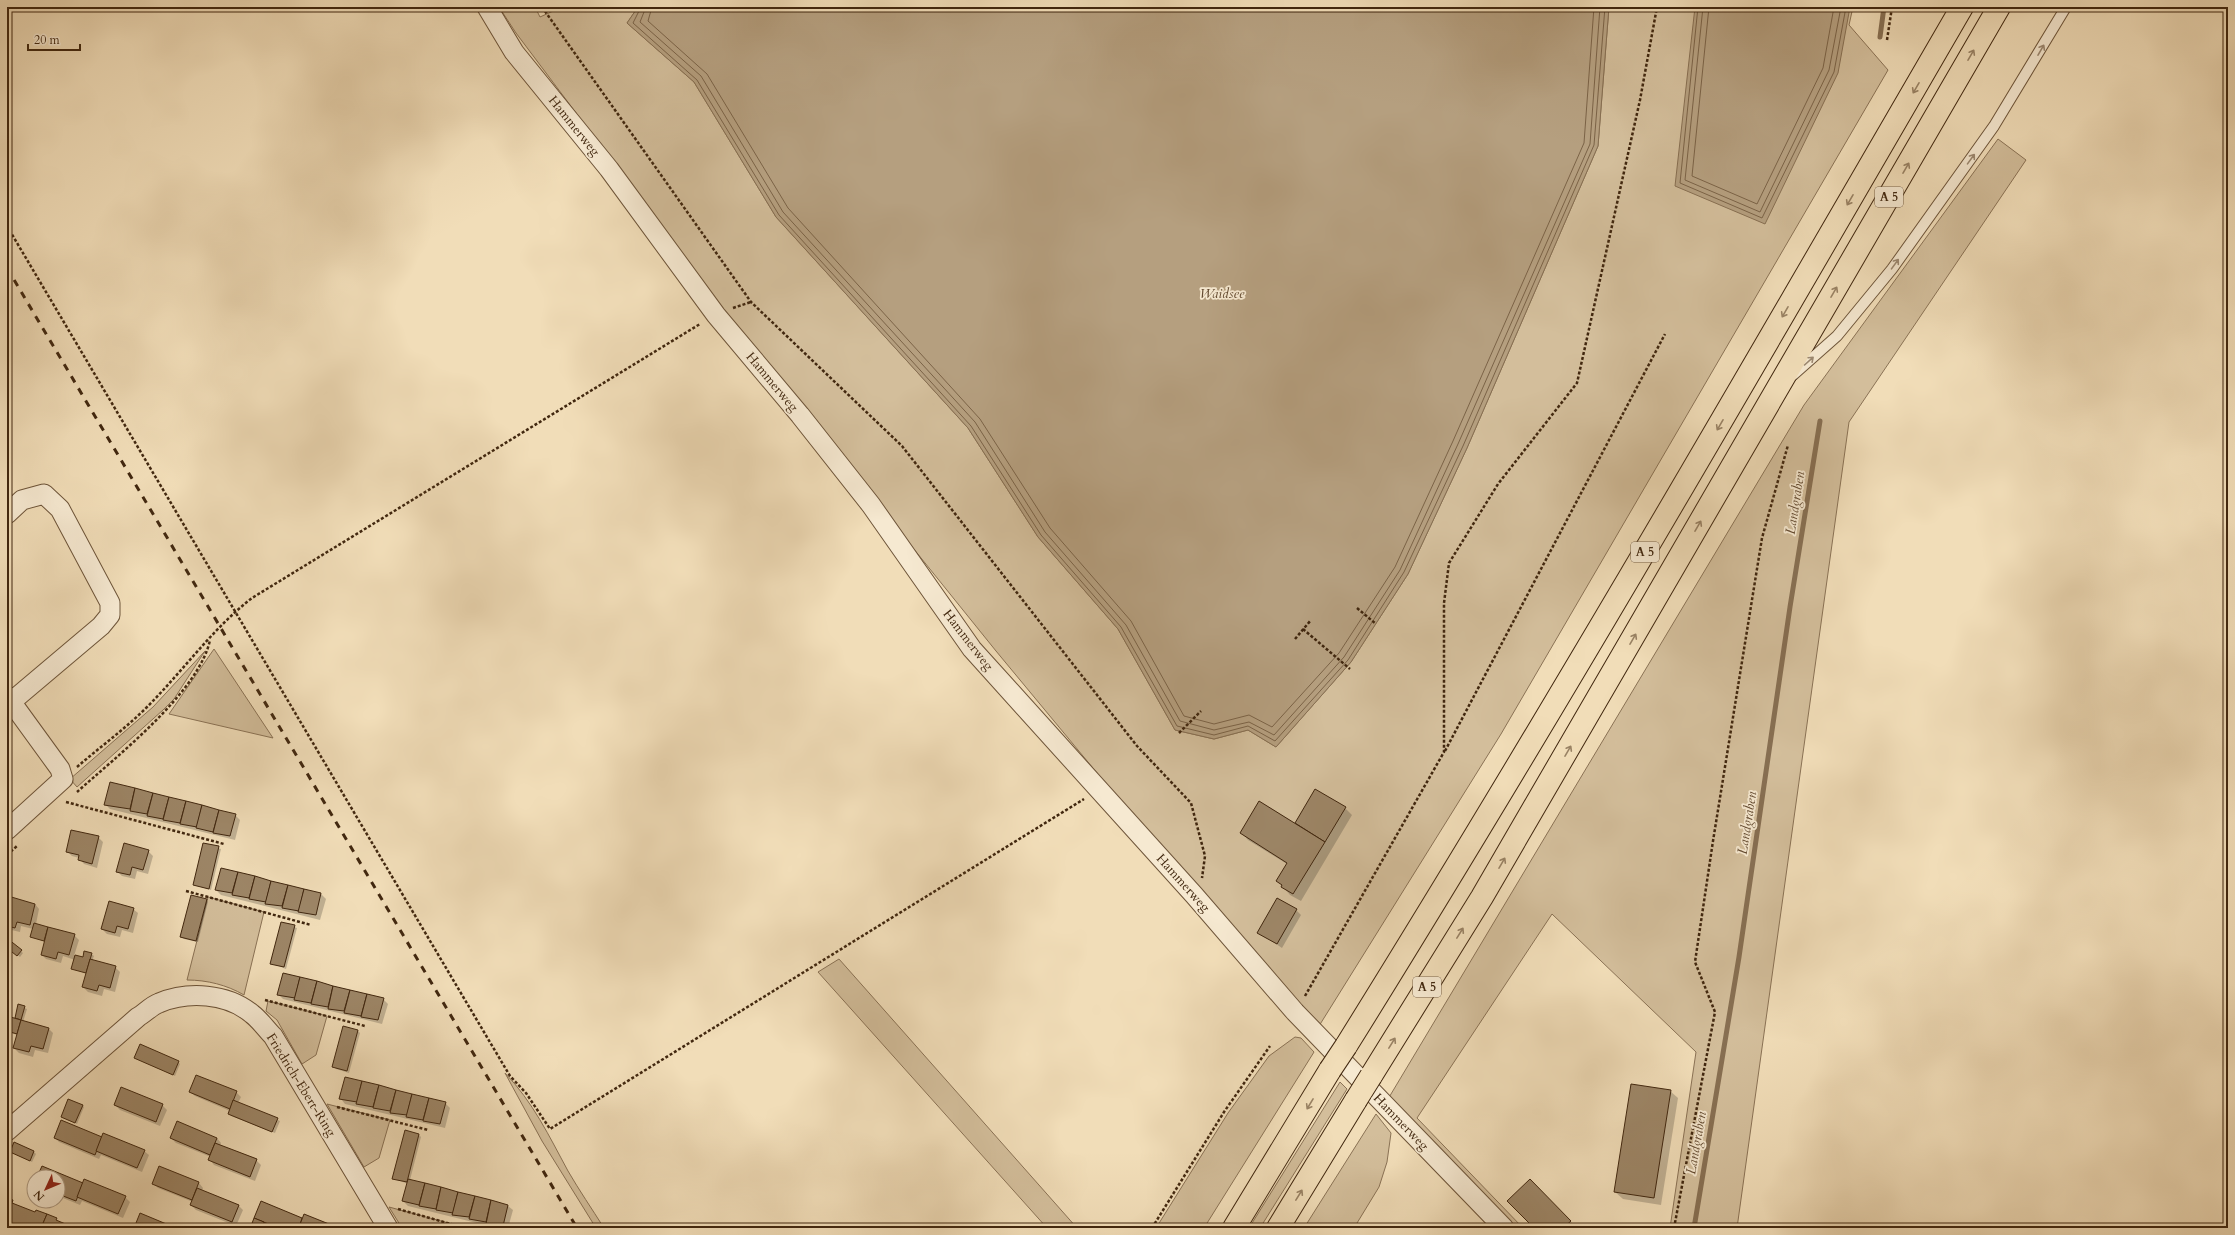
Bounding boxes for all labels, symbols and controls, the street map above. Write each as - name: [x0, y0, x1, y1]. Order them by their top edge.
- scale bar: [28, 26, 80, 52]
- text: 20 m: [34, 32, 61, 48]
- one-way arrow: [2038, 44, 2046, 56]
- one-way arrow: [1968, 49, 1976, 61]
- one-way arrow: [1911, 82, 1919, 94]
- street label: Hammerweg: [544, 92, 604, 160]
- one-way arrow: [1967, 153, 1975, 164]
- one-way arrow: [1902, 162, 1910, 174]
- road number: A 5: [1875, 187, 1903, 207]
- one-way arrow: [1846, 194, 1854, 206]
- one-way arrow: [1891, 259, 1899, 270]
- water label: Waidsee: [1200, 284, 1245, 303]
- one-way arrow: [1830, 287, 1838, 299]
- one-way arrow: [1781, 306, 1789, 318]
- street label: Hammerweg: [742, 348, 803, 416]
- one-way arrow: [1803, 357, 1813, 366]
- one-way arrow: [1715, 419, 1723, 431]
- water label: Landgraben: [1781, 470, 1809, 536]
- one-way arrow: [1695, 520, 1703, 532]
- road number: A 5: [1631, 542, 1659, 562]
- street label: Hammerweg: [939, 606, 998, 675]
- one-way arrow: [1629, 633, 1637, 645]
- one-way arrow: [1564, 745, 1572, 757]
- water label: Landgraben: [1733, 790, 1761, 856]
- street label: Hammerweg: [1152, 850, 1214, 917]
- one-way arrow: [1499, 857, 1507, 869]
- one-way arrow: [1457, 927, 1465, 939]
- road number: A 5: [1413, 977, 1441, 997]
- street label: Friedrich-Ebert-Ring: [262, 1030, 340, 1141]
- one-way arrow: [1388, 1037, 1396, 1049]
- street label: Hammerweg: [1369, 1090, 1433, 1155]
- one-way arrow: [1306, 1098, 1314, 1109]
- water label: Landgraben: [1681, 1110, 1711, 1176]
- north arrow: [26, 1169, 66, 1209]
- text: N: [30, 1187, 48, 1204]
- one-way arrow: [1295, 1189, 1303, 1201]

